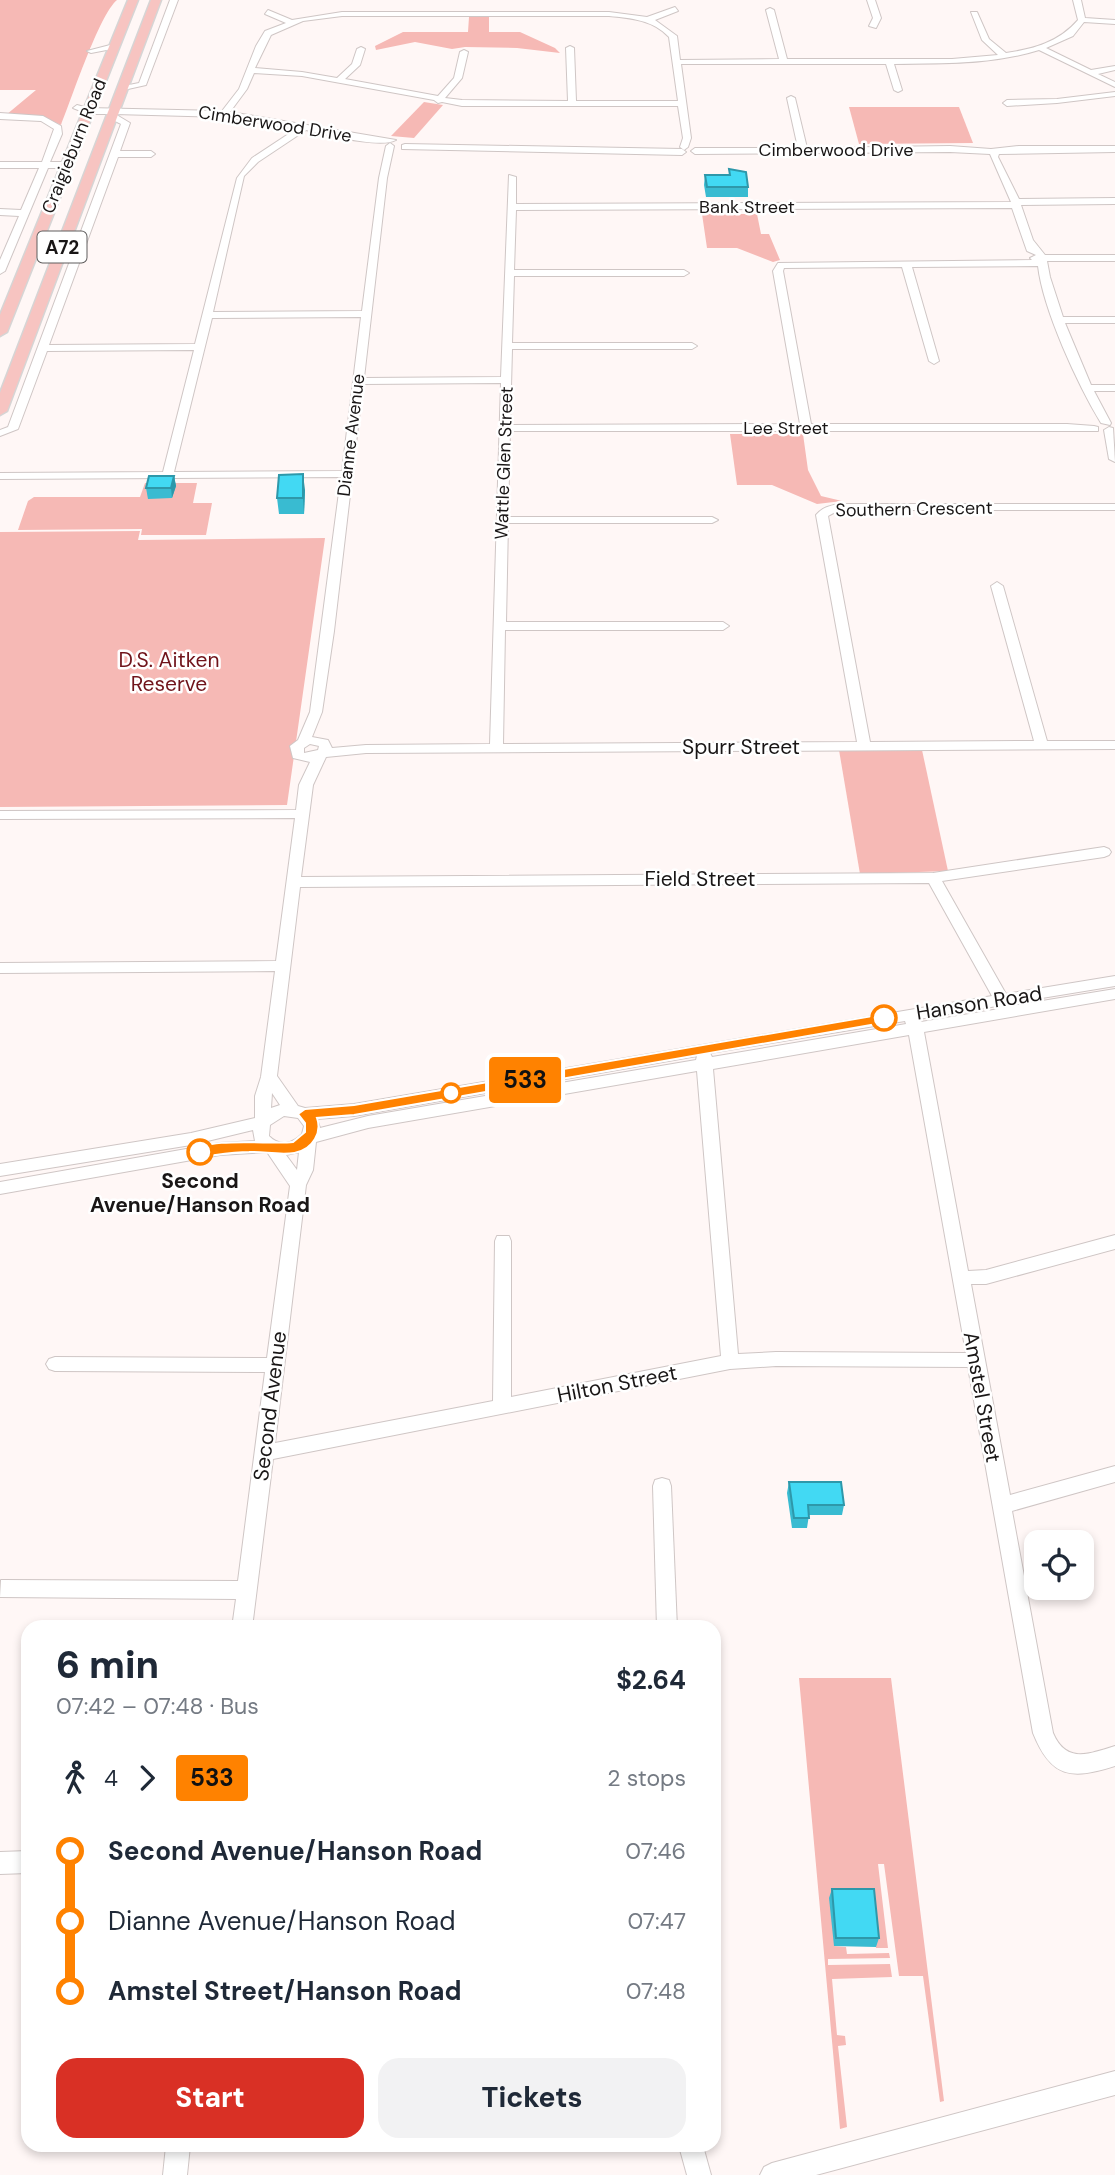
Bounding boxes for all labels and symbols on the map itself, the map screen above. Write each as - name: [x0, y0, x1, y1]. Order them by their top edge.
- street label: Craigieburn Road: [36, 75, 112, 217]
- street label: Cimberwood Drive: [197, 100, 353, 148]
- street label: Cimberwood Drive: [759, 138, 913, 162]
- street label: Bank Street: [699, 195, 795, 219]
- road number: A72: [38, 232, 86, 262]
- street label: Dianne Avenue: [332, 372, 370, 498]
- street label: Wattle Glen Street: [489, 386, 519, 540]
- street label: Lee Street: [743, 416, 829, 440]
- street label: Southern Crescent: [835, 496, 993, 522]
- park label: D.S. Aitken Reserve: [119, 646, 219, 698]
- street label: Spurr Street: [682, 733, 800, 761]
- street label: Field Street: [644, 865, 756, 893]
- street label: Hanson Road: [914, 979, 1044, 1027]
- unlabelled marker: [871, 1005, 897, 1031]
- line badge: 533: [485, 1057, 565, 1103]
- unlabelled marker: [441, 1083, 461, 1103]
- marker: Second Avenue/Hanson Road: [187, 1139, 213, 1165]
- place label: Second Avenue/Hanson Road: [90, 1167, 310, 1219]
- street label: Second Avenue: [247, 1329, 293, 1483]
- street label: Amstel Street: [957, 1329, 1007, 1465]
- street label: Hilton Street: [555, 1359, 679, 1409]

